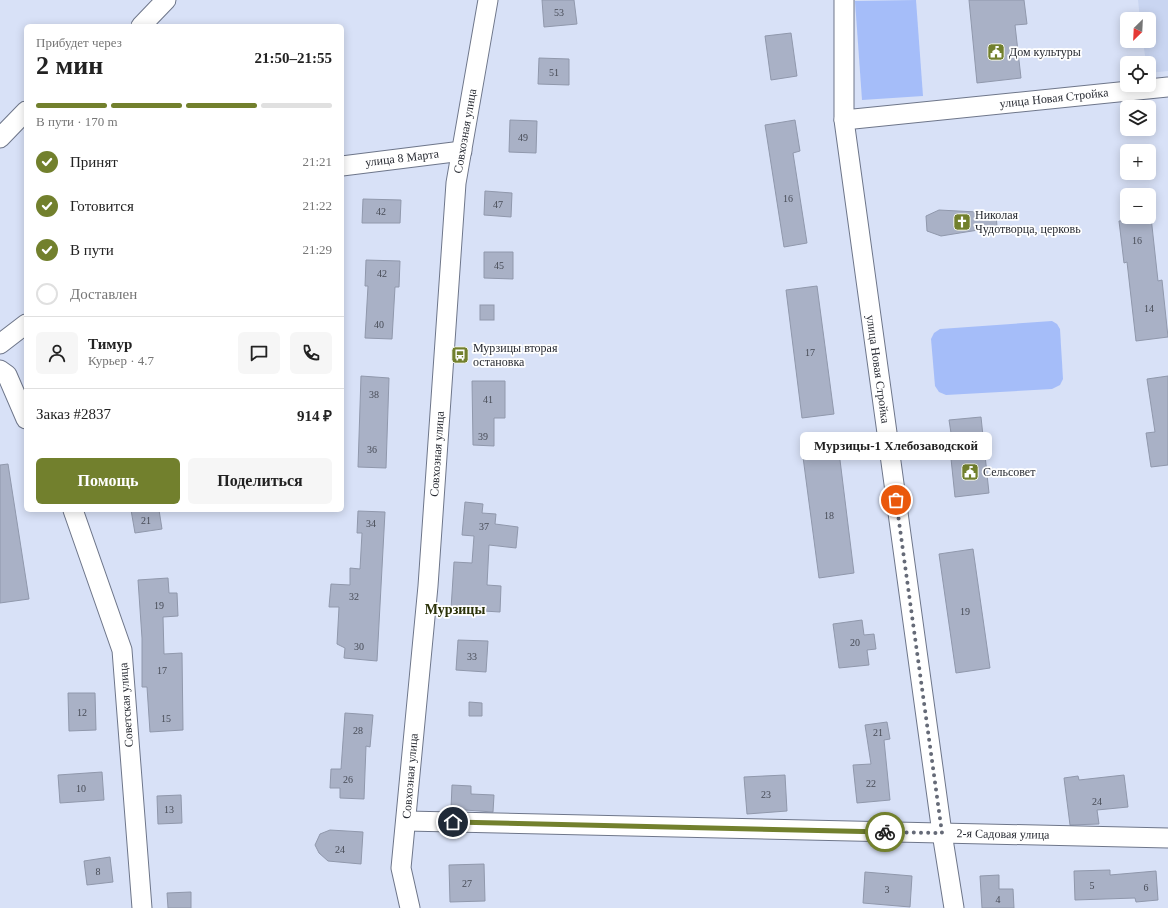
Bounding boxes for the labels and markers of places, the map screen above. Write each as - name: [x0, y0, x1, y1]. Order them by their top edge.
- public building icon: Дом культуры: [986, 42, 1006, 62]
- place label: Дом культуры: [1009, 45, 1081, 59]
- place label: Николая Чудотворца, церковь: [975, 208, 1081, 236]
- church icon: Николая Чудотворца, церковь: [952, 212, 972, 232]
- place label: Мурзицы вторая остановка: [473, 341, 558, 369]
- bus stop icon: Мурзицы вторая остановка: [450, 345, 470, 365]
- callout: Мурзицы-1 Хлебозаводской: [800, 432, 992, 460]
- public building icon: Сельсовет: [960, 462, 980, 482]
- place label: Сельсовет: [983, 465, 1036, 479]
- pin: [879, 483, 913, 517]
- pin: [436, 805, 470, 839]

